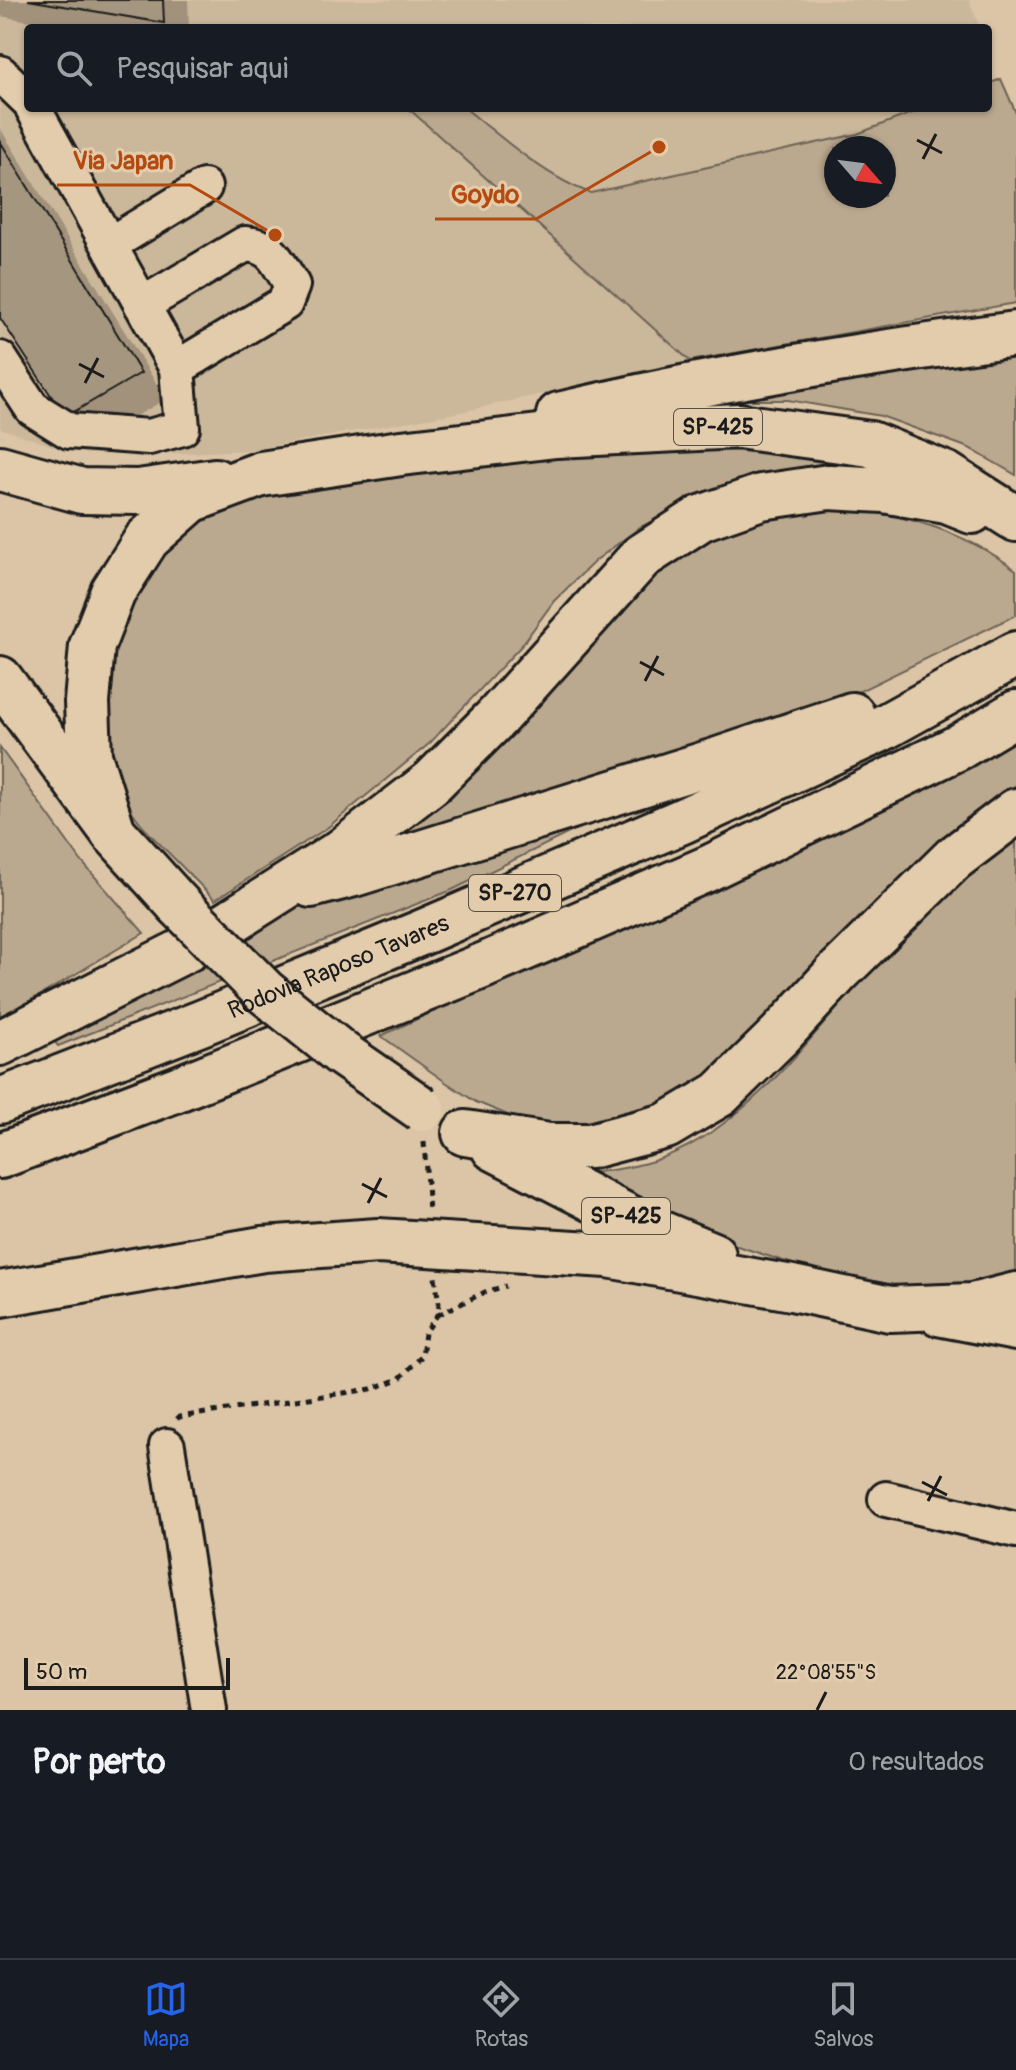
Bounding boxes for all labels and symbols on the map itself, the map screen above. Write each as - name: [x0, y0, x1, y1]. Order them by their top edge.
- callout: Via Japan: [57, 135, 190, 185]
- north arrow: [824, 136, 896, 208]
- text: Via Japan: [73, 145, 174, 177]
- callout: Goydo: [435, 169, 536, 219]
- text: Goydo: [451, 179, 519, 211]
- road number: SP-425: [674, 409, 762, 445]
- road number: SP-270: [469, 875, 561, 911]
- street label: Rodovia Raposo Tavares: [223, 908, 453, 1025]
- road number: SP-425: [582, 1198, 670, 1234]
- scale bar: [24, 1654, 230, 1690]
- text: 22°08'55"S: [776, 1660, 876, 1685]

